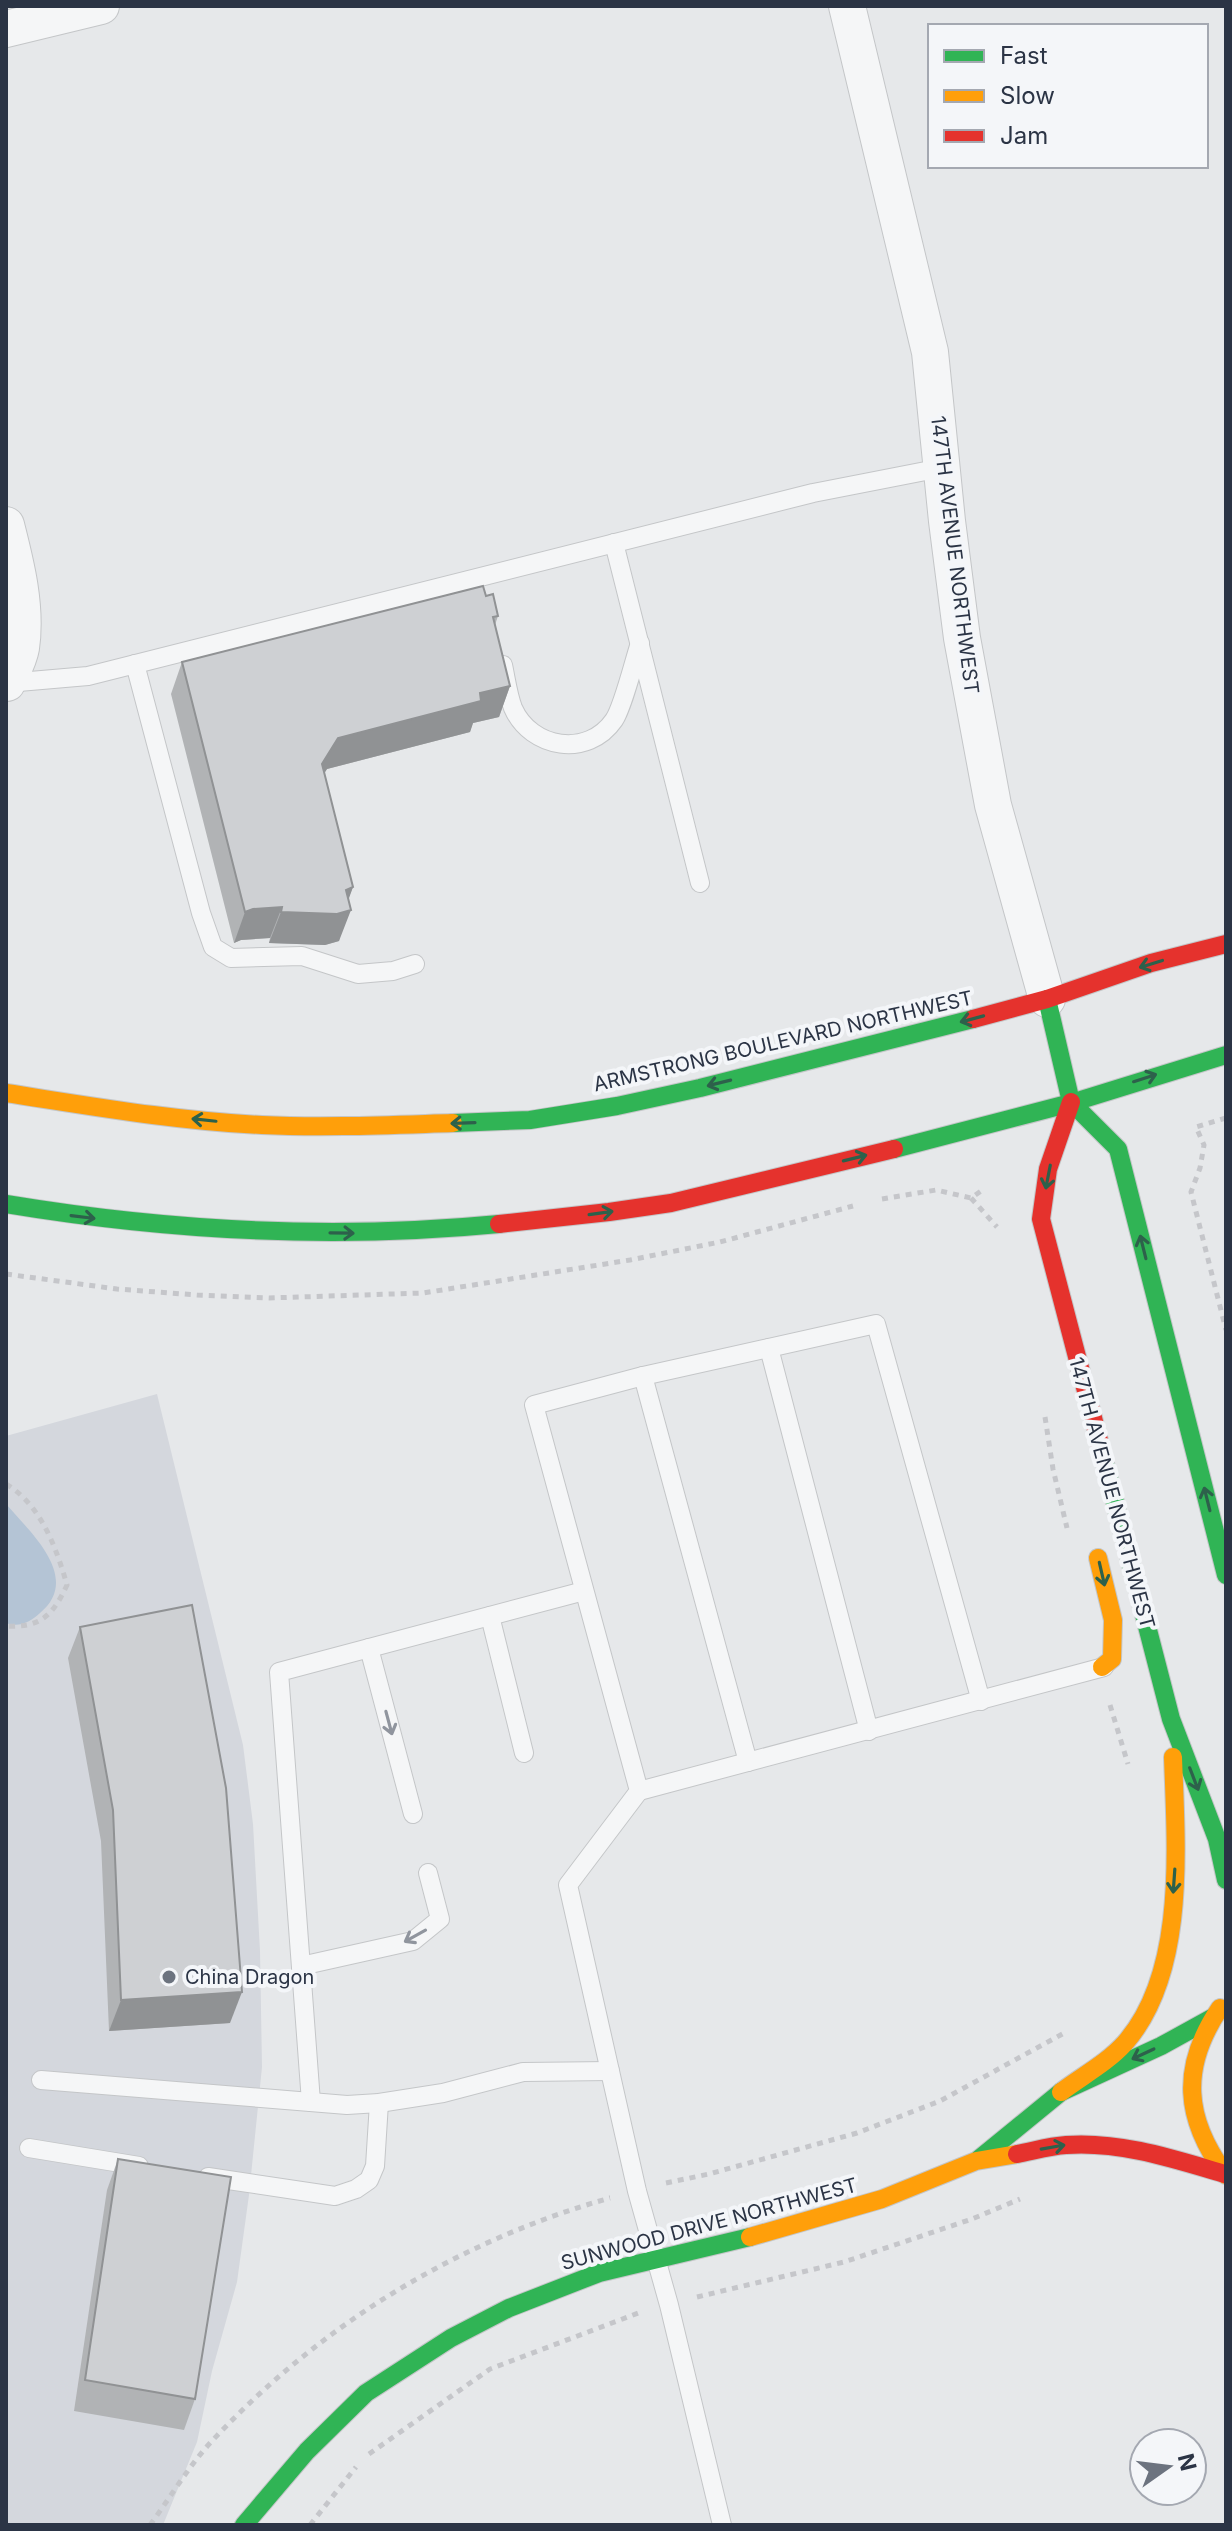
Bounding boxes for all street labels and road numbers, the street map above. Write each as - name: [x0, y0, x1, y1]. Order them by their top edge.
- street label: 147TH AVENUE NORTHWEST: [926, 415, 984, 695]
- street label: ARMSTRONG BOULEVARD NORTHWEST: [591, 986, 975, 1096]
- street label: 147TH AVENUE NORTHWEST: [1064, 1355, 1160, 1631]
- street label: SUNWOOD DRIVE NORTHWEST: [558, 2173, 860, 2275]

